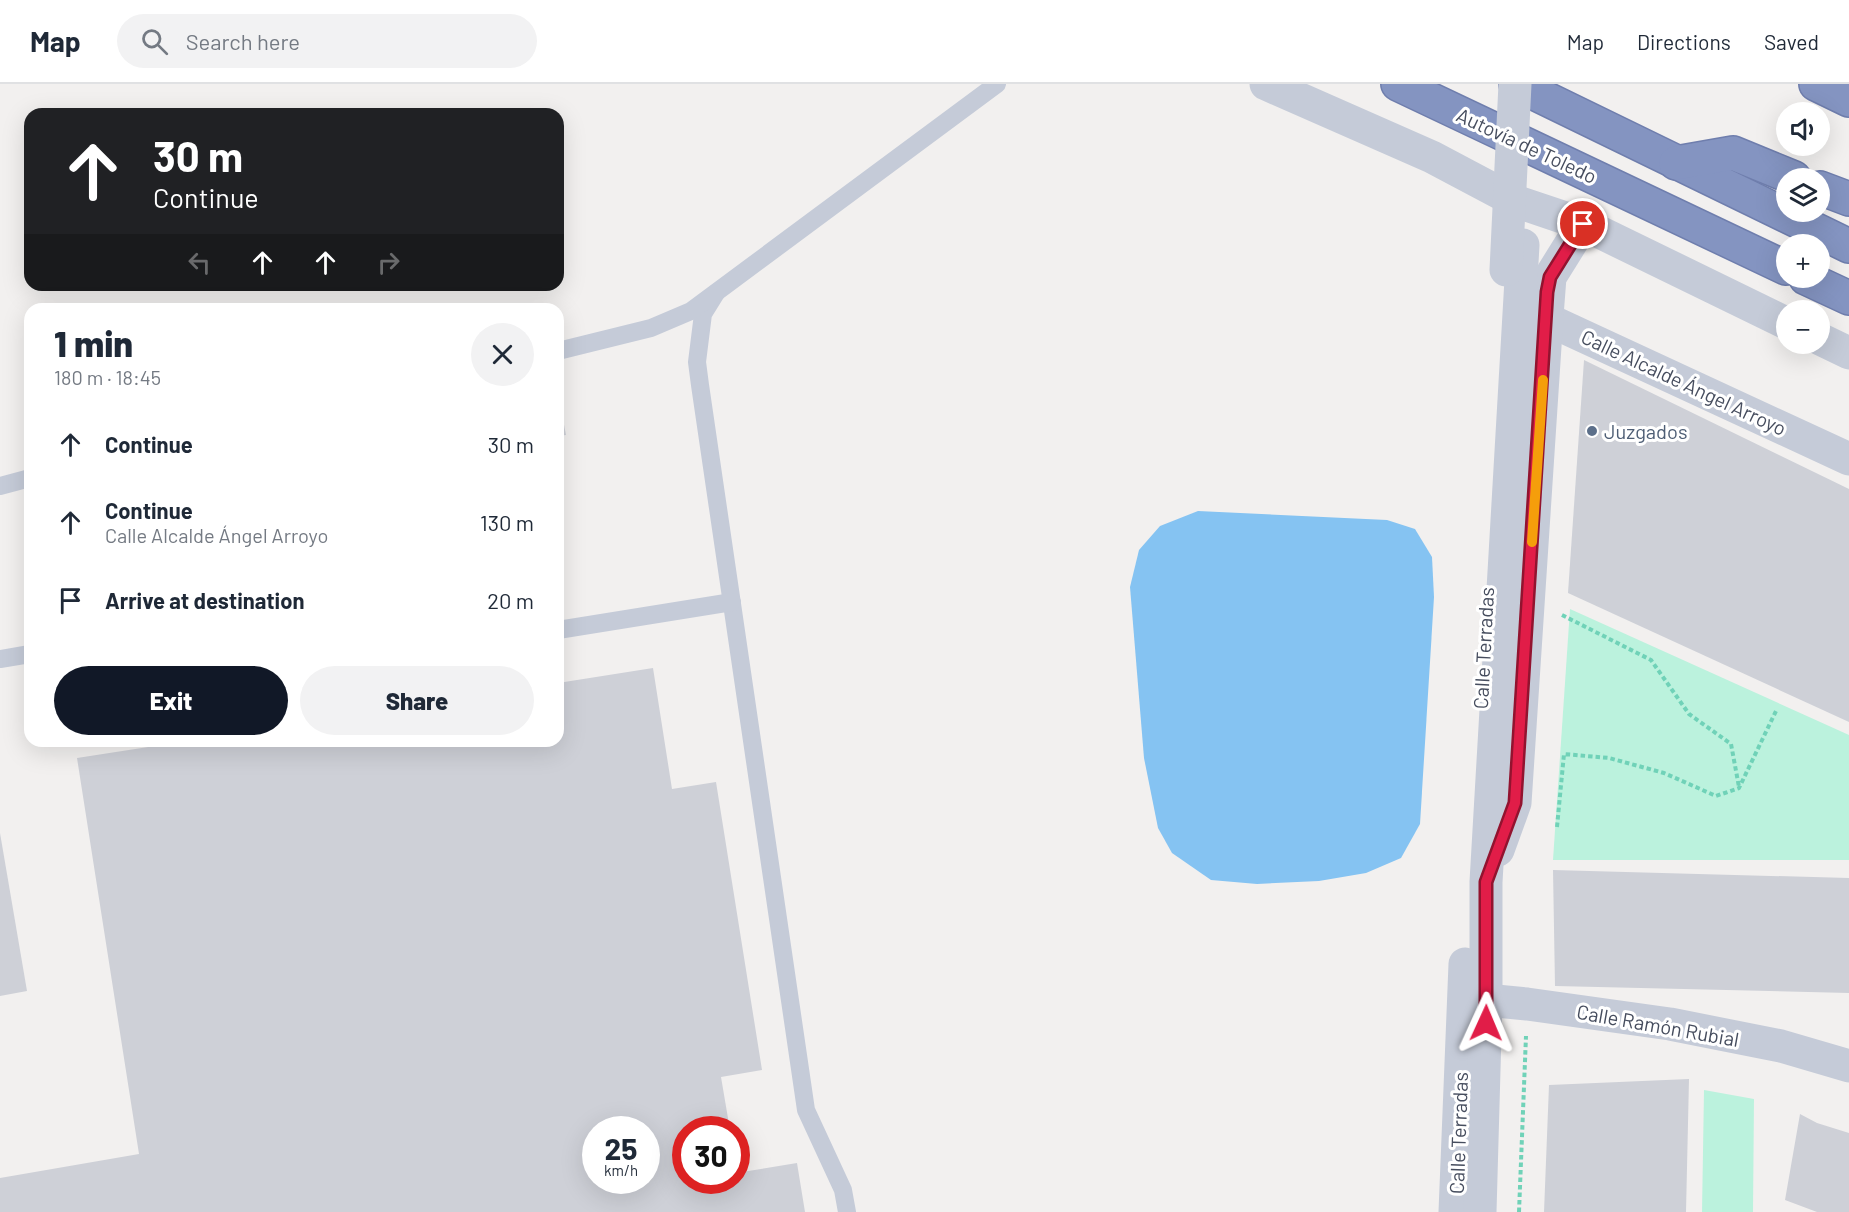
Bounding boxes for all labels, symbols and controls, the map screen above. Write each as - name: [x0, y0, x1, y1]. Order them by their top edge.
- search box: [117, 14, 537, 68]
- text: Map: [30, 24, 81, 58]
- icon: search: [138, 25, 171, 58]
- text: Search here: [186, 28, 300, 54]
- text: Map: [1567, 29, 1604, 54]
- text: Directions: [1637, 29, 1731, 54]
- text: Saved: [1764, 29, 1819, 54]
- street label: Autovía de Toledo: [1453, 102, 1601, 188]
- map controls: [1776, 102, 1830, 354]
- button: sound: [1776, 102, 1830, 156]
- text: 30 m: [153, 130, 243, 180]
- icon: ahead: [54, 132, 132, 210]
- button: layers: [1776, 168, 1830, 222]
- text: Continue: [153, 181, 259, 213]
- pin: [1557, 198, 1608, 249]
- icon: arrive: [1566, 207, 1599, 240]
- button: +: [1776, 234, 1830, 288]
- icon: left: [183, 246, 216, 279]
- icon: ahead: [246, 246, 279, 279]
- icon: ahead: [309, 246, 342, 279]
- icon: right: [372, 246, 405, 279]
- button: −: [1776, 300, 1830, 354]
- text: 1 min: [54, 321, 133, 364]
- button: close: [471, 323, 534, 386]
- street label: Calle Alcalde Ángel Arroyo: [1578, 324, 1790, 440]
- text: 180 m · 18:45: [54, 365, 161, 389]
- place label: Juzgados: [1604, 419, 1688, 443]
- marker: Juzgados: [1585, 424, 1599, 438]
- icon: ahead: [54, 428, 87, 461]
- text: Continue: [105, 431, 193, 457]
- text: 30 m: [488, 431, 534, 457]
- text: Continue: [105, 497, 193, 523]
- icon: ahead: [54, 506, 87, 539]
- text: 130 m: [480, 509, 534, 535]
- text: Calle Alcalde Ángel Arroyo: [105, 523, 328, 547]
- icon: arrive: [54, 584, 87, 617]
- street label: Calle Terradas: [1468, 586, 1498, 710]
- text: Arrive at destination: [105, 587, 304, 613]
- text: 20 m: [487, 587, 534, 613]
- button: Exit: [54, 666, 288, 735]
- button: Share: [300, 666, 534, 735]
- position arrow: [1454, 991, 1518, 1055]
- street label: Calle Ramón Rubial: [1575, 999, 1741, 1051]
- street label: Calle Terradas: [1444, 1072, 1472, 1194]
- speed limit sign: 30: [672, 1116, 750, 1194]
- text: 25: [605, 1130, 637, 1166]
- text: km/h: [604, 1161, 638, 1179]

